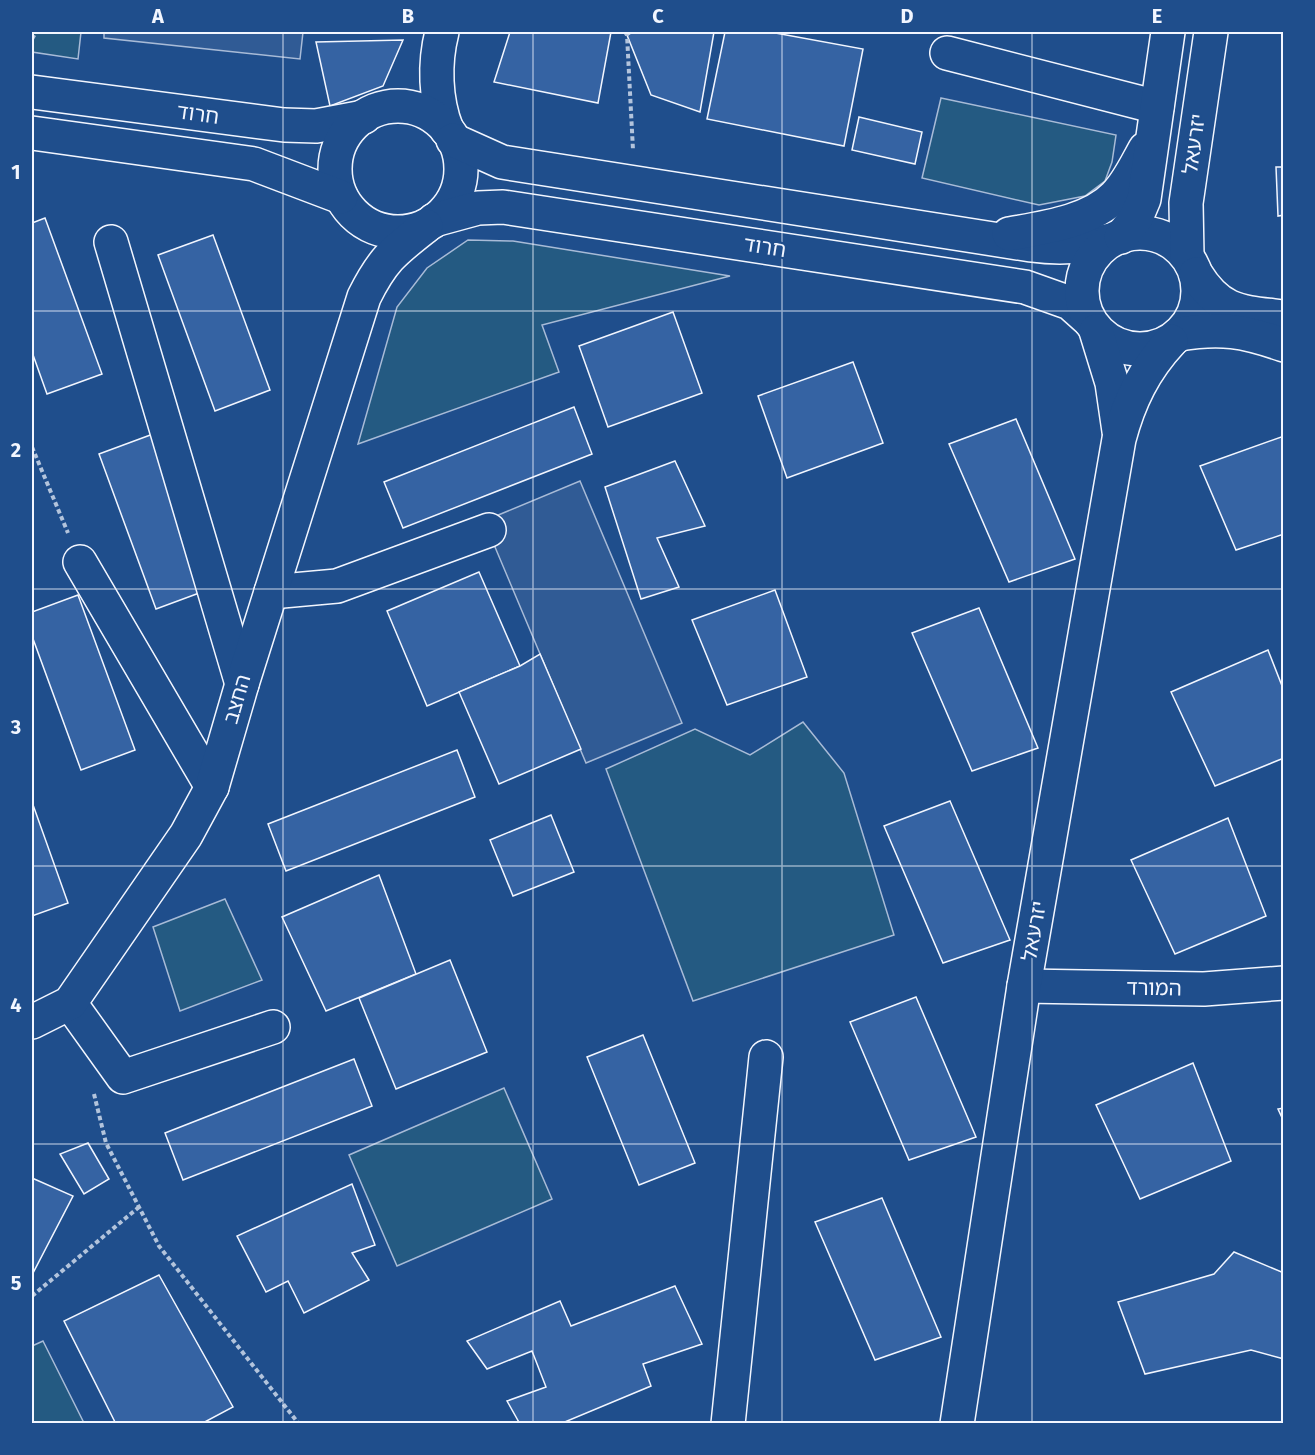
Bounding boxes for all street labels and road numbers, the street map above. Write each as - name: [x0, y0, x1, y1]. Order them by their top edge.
- street label: חרוד: [175, 98, 221, 130]
- street label: יזרעאל: [1177, 112, 1211, 176]
- street label: חרוד: [742, 231, 788, 263]
- street label: החצב: [218, 671, 256, 727]
- street label: יזרעאל: [1016, 899, 1052, 963]
- street label: המורד: [1126, 975, 1182, 1001]

